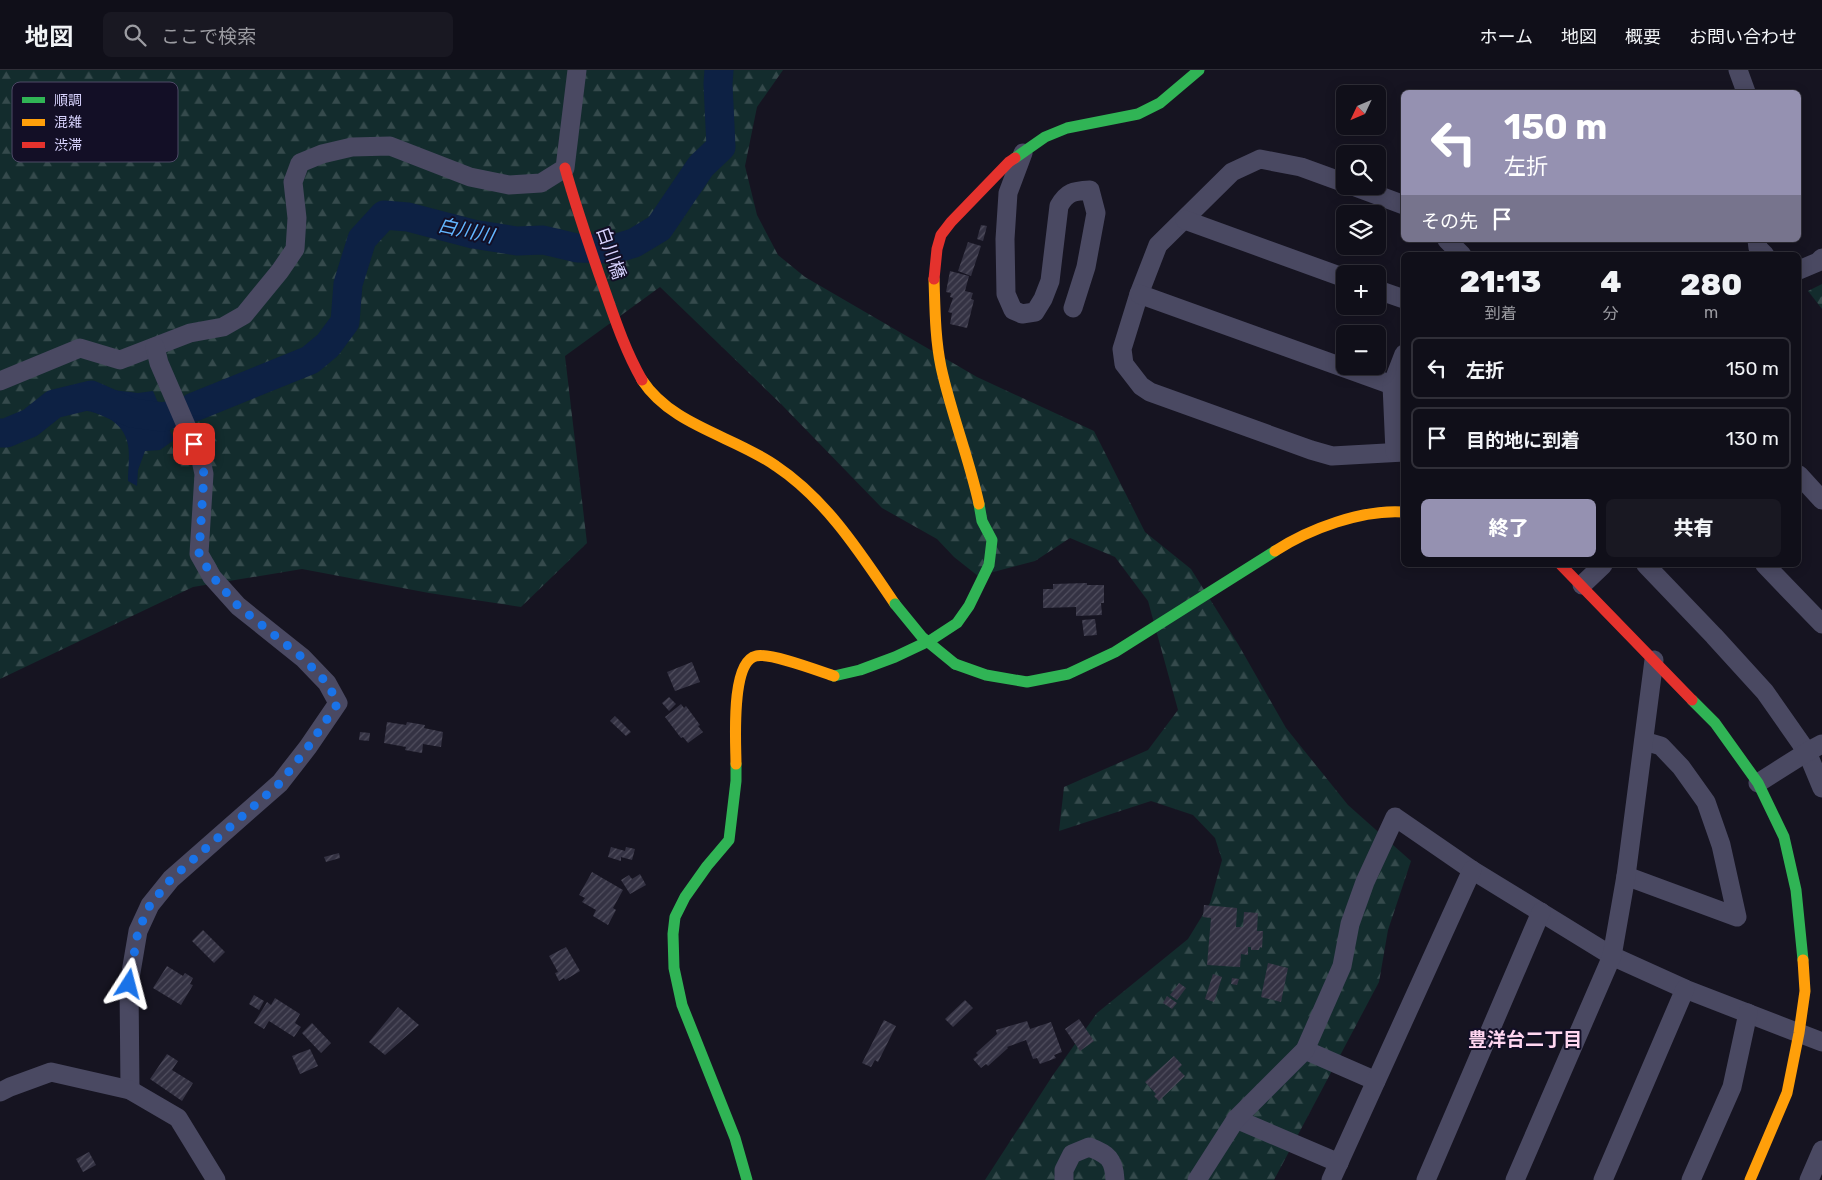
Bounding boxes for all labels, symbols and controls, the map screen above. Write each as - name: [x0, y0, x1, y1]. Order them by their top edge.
- search box: [103, 12, 453, 57]
- icon: search: [121, 21, 149, 49]
- text: 地図: [25, 23, 73, 51]
- text: ここで検索: [161, 25, 256, 48]
- text: ホーム: [1480, 26, 1533, 48]
- text: 地図: [1561, 26, 1597, 48]
- text: 概要: [1625, 26, 1661, 48]
- text: お問い合わせ: [1689, 26, 1797, 48]
- legend: [12, 82, 178, 162]
- north arrow: [1336, 85, 1386, 135]
- map controls: [1336, 85, 1386, 375]
- text: 順調: [54, 92, 82, 109]
- text: 150 m: [1504, 106, 1607, 148]
- icon: left: [1421, 110, 1486, 175]
- text: 混雑: [54, 114, 82, 131]
- text: 渋滞: [54, 137, 82, 154]
- button: search: [1336, 145, 1386, 195]
- text: 左折: [1504, 153, 1548, 180]
- button: layers: [1336, 205, 1386, 255]
- icon: arrive: [1488, 205, 1516, 233]
- text: その先: [1421, 210, 1478, 233]
- water label: 白川川: [436, 213, 498, 248]
- street label: 白川橋: [592, 224, 630, 282]
- text: 21:13: [1460, 264, 1541, 300]
- text: 4: [1600, 264, 1621, 300]
- button: +: [1336, 265, 1386, 315]
- text: 280: [1680, 267, 1742, 303]
- text: m: [1704, 303, 1718, 322]
- text: 到着: [1485, 304, 1517, 323]
- text: 分: [1603, 304, 1619, 323]
- button: −: [1336, 325, 1386, 375]
- icon: left: [1423, 354, 1451, 382]
- text: 150 m: [1726, 357, 1779, 380]
- text: 左折: [1466, 359, 1504, 382]
- pin: [173, 423, 215, 465]
- icon: arrive: [1423, 424, 1451, 452]
- text: 130 m: [1726, 427, 1779, 450]
- text: 目的地に到着: [1466, 429, 1580, 452]
- icon: arrive: [180, 430, 208, 458]
- button: 終了: [1421, 499, 1596, 557]
- button: 共有: [1606, 499, 1781, 557]
- position arrow: [102, 957, 154, 1009]
- district label: 豊洋台二丁目: [1468, 1028, 1582, 1051]

